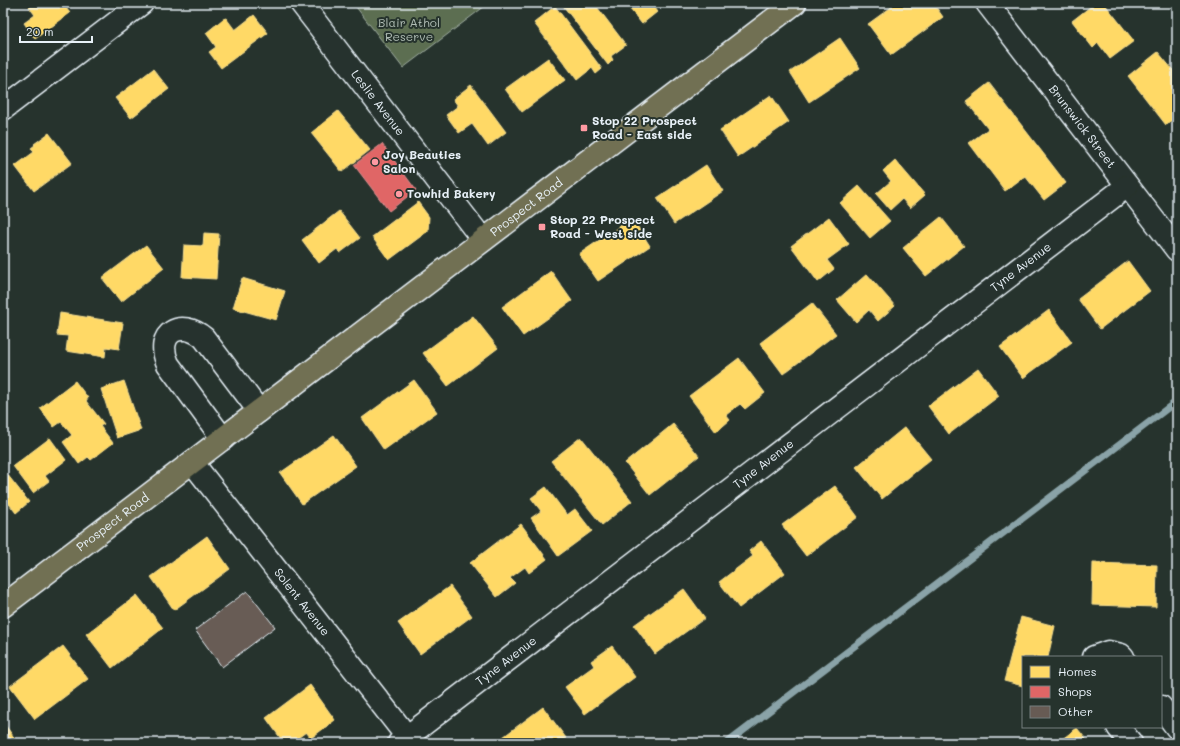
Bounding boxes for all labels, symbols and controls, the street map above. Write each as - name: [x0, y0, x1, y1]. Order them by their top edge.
- park label: Blair Athol Reserve: [378, 14, 440, 44]
- scale bar: [20, 18, 92, 44]
- text: 20 m: [26, 23, 54, 39]
- street label: Leslie Avenue: [348, 66, 409, 139]
- street label: Brunswick Street: [1046, 81, 1120, 171]
- place label: Stop 22 Prospect Road - East side: [592, 112, 697, 142]
- marker: Stop 22 Prospect Road - East side: [579, 123, 589, 133]
- place label: Joy Beauties Salon: [383, 146, 461, 176]
- marker: Joy Beauties Salon: [370, 157, 380, 167]
- street label: Prospect Road: [486, 174, 566, 239]
- place label: Towhid Bakery: [407, 185, 496, 201]
- marker: Towhid Bakery: [394, 189, 404, 199]
- place label: Stop 22 Prospect Road - West side: [550, 211, 655, 241]
- marker: Stop 22 Prospect Road - West side: [537, 222, 547, 232]
- street label: Tyne Avenue: [987, 238, 1054, 295]
- street label: Tyne Avenue: [729, 435, 797, 492]
- street label: Prospect Road: [73, 489, 152, 554]
- street label: Solent Avenue: [271, 564, 334, 639]
- street label: Tyne Avenue: [472, 632, 539, 689]
- legend: [1022, 656, 1162, 728]
- text: Homes: [1058, 663, 1097, 679]
- text: Shops: [1058, 683, 1092, 699]
- text: Other: [1058, 703, 1093, 719]

